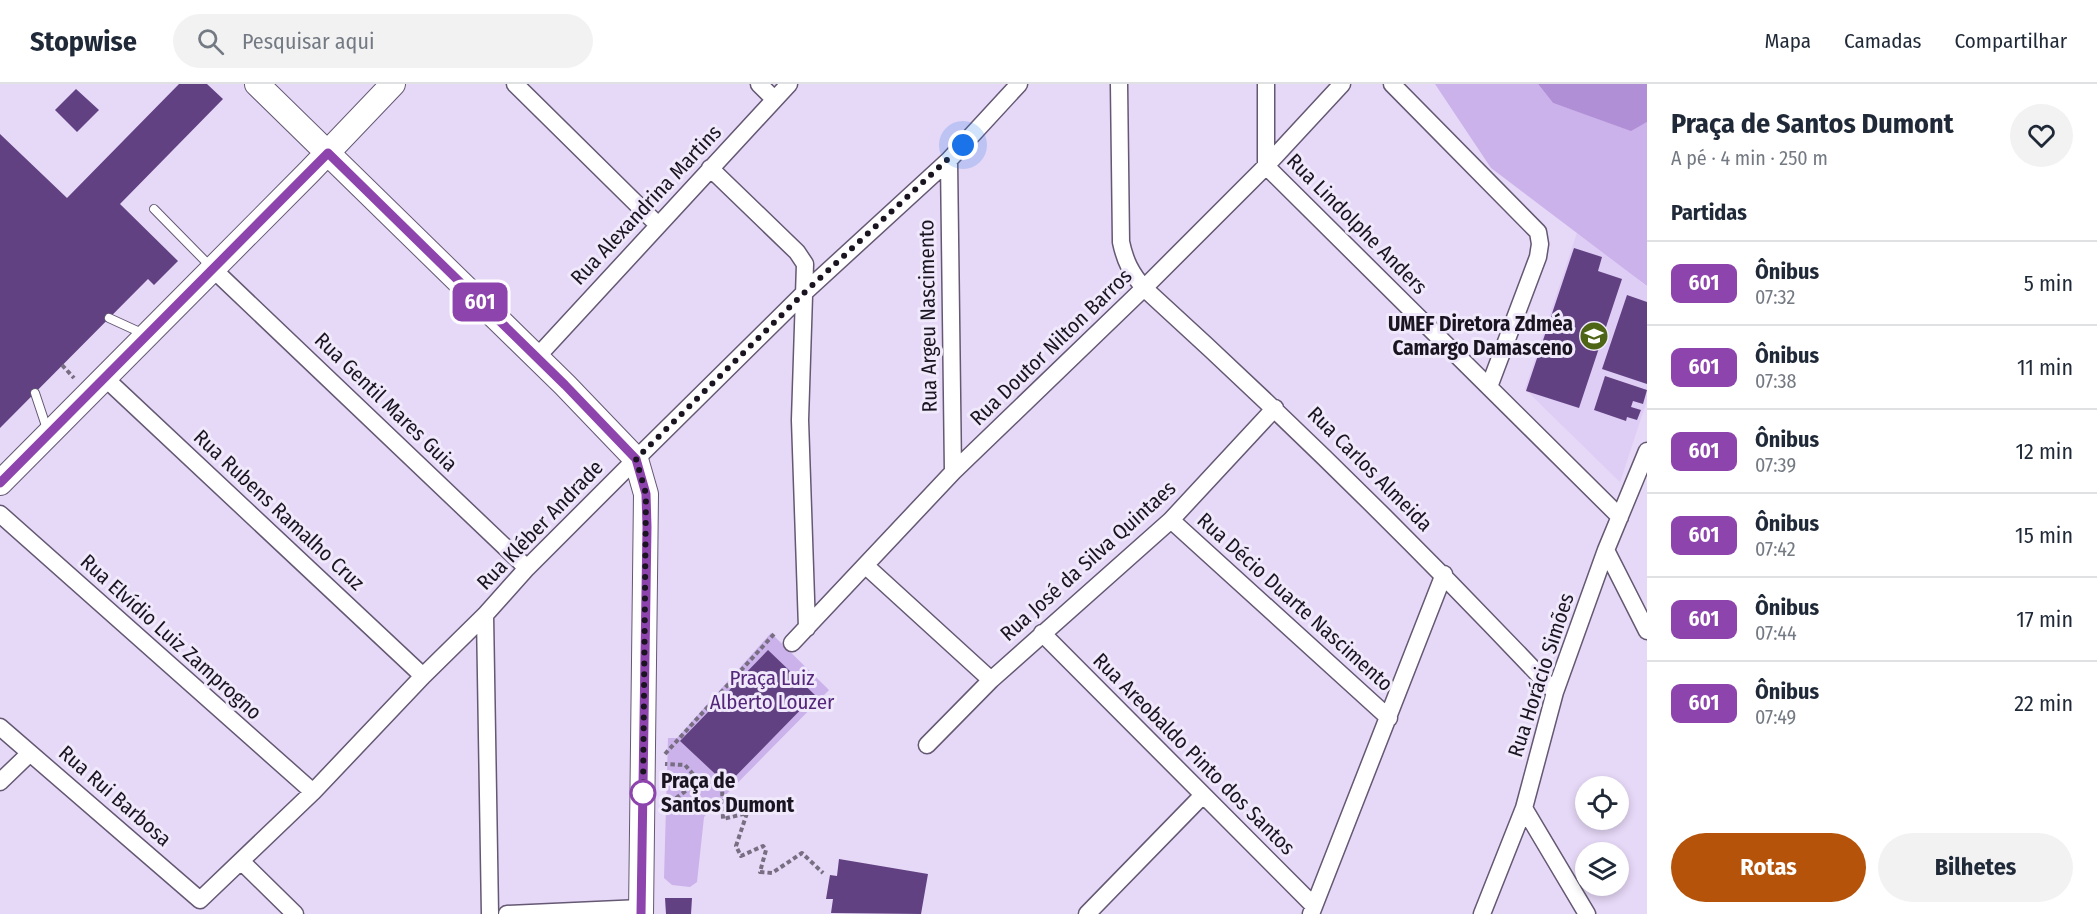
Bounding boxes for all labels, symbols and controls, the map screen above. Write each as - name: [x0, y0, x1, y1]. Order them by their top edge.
- search box: [173, 14, 593, 68]
- text: Stopwise: [30, 25, 137, 58]
- icon: search: [194, 25, 227, 58]
- text: Pesquisar aqui: [242, 28, 374, 55]
- text: Mapa: [1765, 28, 1811, 54]
- text: Camadas: [1844, 28, 1922, 54]
- text: Compartilhar: [1955, 28, 2067, 54]
- button: heart: [2010, 104, 2073, 167]
- text: Praça de Santos Dumont: [1671, 107, 1954, 140]
- street label: Rua Alexandrina Martins: [565, 120, 727, 290]
- your location: [948, 130, 978, 160]
- text: A pé · 4 min · 250 m: [1671, 146, 1828, 170]
- street label: Rua Lindolphe Anders: [1281, 148, 1433, 300]
- text: Partidas: [1671, 199, 1747, 226]
- street label: Rua Argeu Nascimento: [913, 219, 943, 413]
- text: Ônibus: [1755, 258, 1819, 285]
- street label: Rua Doutor Nilton Barros: [965, 263, 1137, 431]
- text: 601: [1689, 270, 1719, 296]
- text: 5 min: [2024, 270, 2073, 297]
- line badge: 601: [446, 282, 514, 322]
- text: 07:32: [1755, 285, 1795, 309]
- text: 601: [465, 289, 495, 315]
- place label: UMEF Diretora Zdméa Camargo Damasceno: [1388, 311, 1573, 361]
- school or university icon: UMEF Diretora Zdméa Camargo Damasceno: [1578, 320, 1610, 352]
- street label: Rua Gentil Mares Guia: [309, 327, 463, 477]
- text: Ônibus: [1755, 342, 1819, 369]
- text: 601: [1689, 354, 1719, 380]
- text: 11 min: [2017, 354, 2073, 381]
- text: 07:38: [1755, 369, 1797, 393]
- street label: Rua Carlos Almeida: [1302, 401, 1438, 537]
- street label: Rua Rubens Ramalho Cruz: [188, 424, 370, 596]
- text: Ônibus: [1755, 426, 1819, 453]
- text: 601: [1689, 438, 1719, 464]
- text: 12 min: [2015, 438, 2073, 465]
- text: 07:39: [1755, 453, 1796, 477]
- street label: Rua Kléber Andrade: [471, 455, 609, 595]
- street label: Rua José da Silva Quintaes: [995, 475, 1181, 647]
- street label: Rua Décio Duarte Nascimento: [1192, 507, 1398, 697]
- text: Ônibus: [1755, 510, 1819, 537]
- text: 601: [1689, 522, 1719, 548]
- text: 15 min: [2015, 522, 2073, 549]
- text: 07:42: [1755, 537, 1796, 561]
- street label: Rua Elvídio Luiz Zamprogno: [75, 549, 267, 725]
- street label: Rua Horácio Simões: [1502, 590, 1580, 760]
- text: Ônibus: [1755, 594, 1819, 621]
- text: 601: [1689, 606, 1719, 632]
- text: 17 min: [2016, 606, 2073, 633]
- text: 07:44: [1755, 621, 1797, 645]
- street label: Rua Areobaldo Pinto dos Santos: [1088, 648, 1300, 860]
- park label: Praça Luiz Alberto Louzer: [710, 665, 835, 715]
- text: Ônibus: [1755, 678, 1819, 705]
- text: 601: [1689, 690, 1719, 716]
- text: 22 min: [2014, 690, 2073, 717]
- text: 07:49: [1755, 705, 1796, 729]
- street label: Rua Rui Barbosa: [53, 740, 177, 852]
- place label: Praça de Santos Dumont: [661, 768, 795, 818]
- map controls: [1575, 776, 1629, 896]
- button: locate: [1575, 776, 1629, 830]
- marker: Praça de Santos Dumont: [630, 780, 656, 806]
- button: Rotas: [1671, 833, 1866, 902]
- button: Bilhetes: [1878, 833, 2073, 902]
- button: layers: [1575, 842, 1629, 896]

